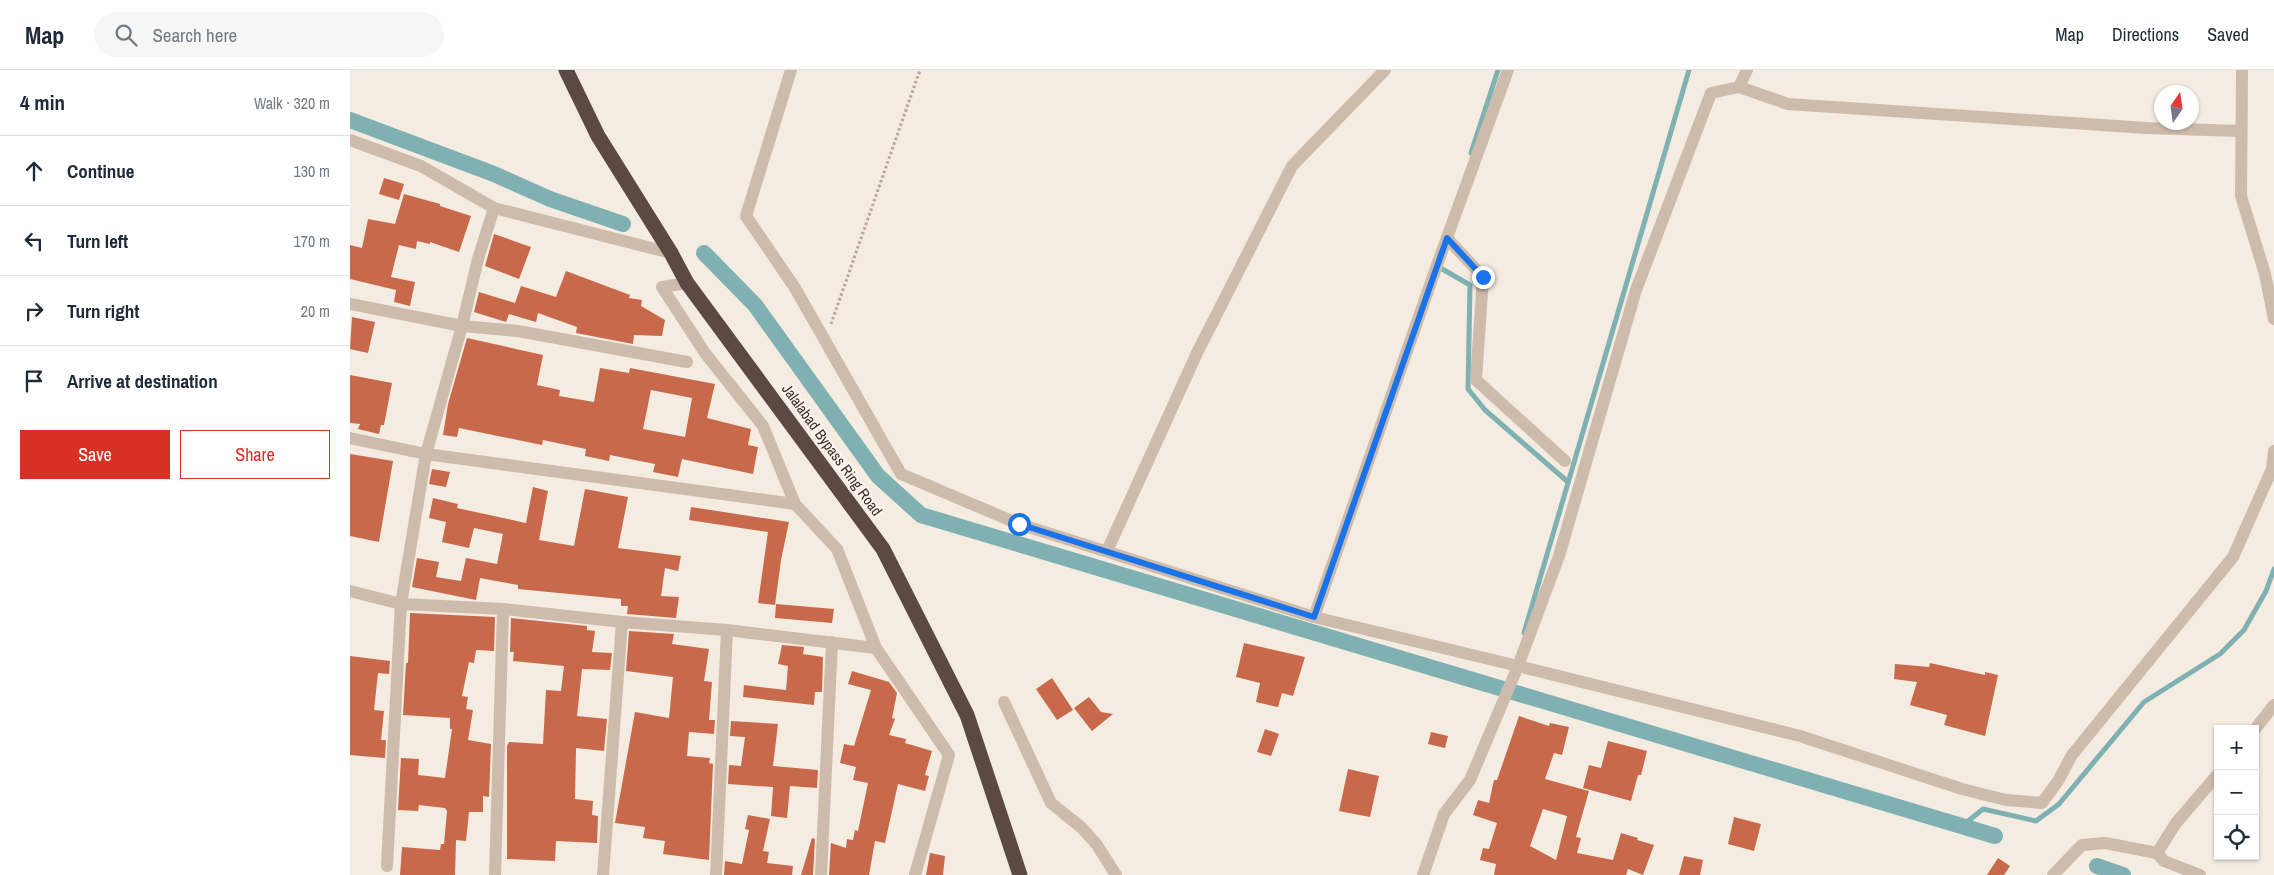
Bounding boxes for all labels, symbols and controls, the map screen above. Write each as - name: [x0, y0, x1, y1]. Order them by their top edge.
- search box: [94, 12, 444, 57]
- text: Map: [25, 19, 64, 51]
- icon: search: [112, 21, 140, 49]
- text: Search here: [152, 22, 237, 48]
- text: Map: [2055, 22, 2084, 47]
- text: Directions: [2112, 22, 2179, 47]
- text: Saved: [2207, 22, 2249, 47]
- north arrow: [2154, 85, 2199, 130]
- text: 4 min: [20, 88, 65, 117]
- text: Walk · 320 m: [254, 92, 330, 114]
- icon: ahead: [20, 157, 48, 185]
- text: Continue: [67, 158, 135, 184]
- text: 130 m: [294, 160, 330, 182]
- icon: left: [20, 227, 48, 255]
- text: Turn left: [67, 228, 128, 254]
- text: 170 m: [294, 230, 330, 252]
- route end: [1472, 266, 1495, 289]
- icon: right: [20, 297, 48, 325]
- text: Turn right: [67, 298, 139, 324]
- text: 20 m: [301, 300, 330, 322]
- icon: arrive: [20, 367, 48, 395]
- text: Arrive at destination: [67, 368, 218, 394]
- street label: Jalalabad Bypass Ring Road: [777, 379, 888, 520]
- button: Save: [20, 430, 170, 479]
- button: Share: [180, 430, 330, 479]
- route start: [1008, 513, 1031, 536]
- map controls: [2214, 725, 2259, 860]
- button: +: [2214, 725, 2259, 770]
- button: −: [2214, 770, 2259, 815]
- button: locate: [2214, 815, 2259, 860]

